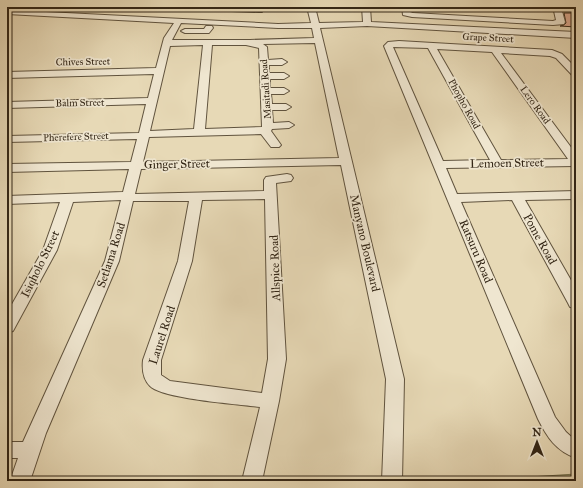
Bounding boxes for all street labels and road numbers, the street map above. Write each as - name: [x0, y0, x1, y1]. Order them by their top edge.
- street label: Grape Street: [462, 31, 514, 45]
- street label: Chives Street: [56, 56, 111, 68]
- street label: Masitadi Road: [258, 59, 274, 119]
- street label: Phopho Road: [445, 77, 483, 131]
- street label: Lero Road: [517, 84, 553, 126]
- street label: Balm Street: [55, 97, 105, 109]
- street label: Pherefere Street: [43, 130, 109, 144]
- street label: Lemoen Street: [470, 155, 545, 171]
- street label: Ginger Street: [144, 156, 211, 173]
- street label: Manyano Boulevard: [347, 193, 383, 293]
- street label: Pome Road: [520, 211, 560, 267]
- street label: Ratsuru Road: [456, 217, 496, 285]
- street label: Setlama Road: [94, 221, 128, 289]
- street label: Isiqholo Street: [18, 228, 63, 300]
- street label: Allspice Road: [267, 235, 283, 302]
- street label: Laurel Road: [146, 304, 178, 366]

